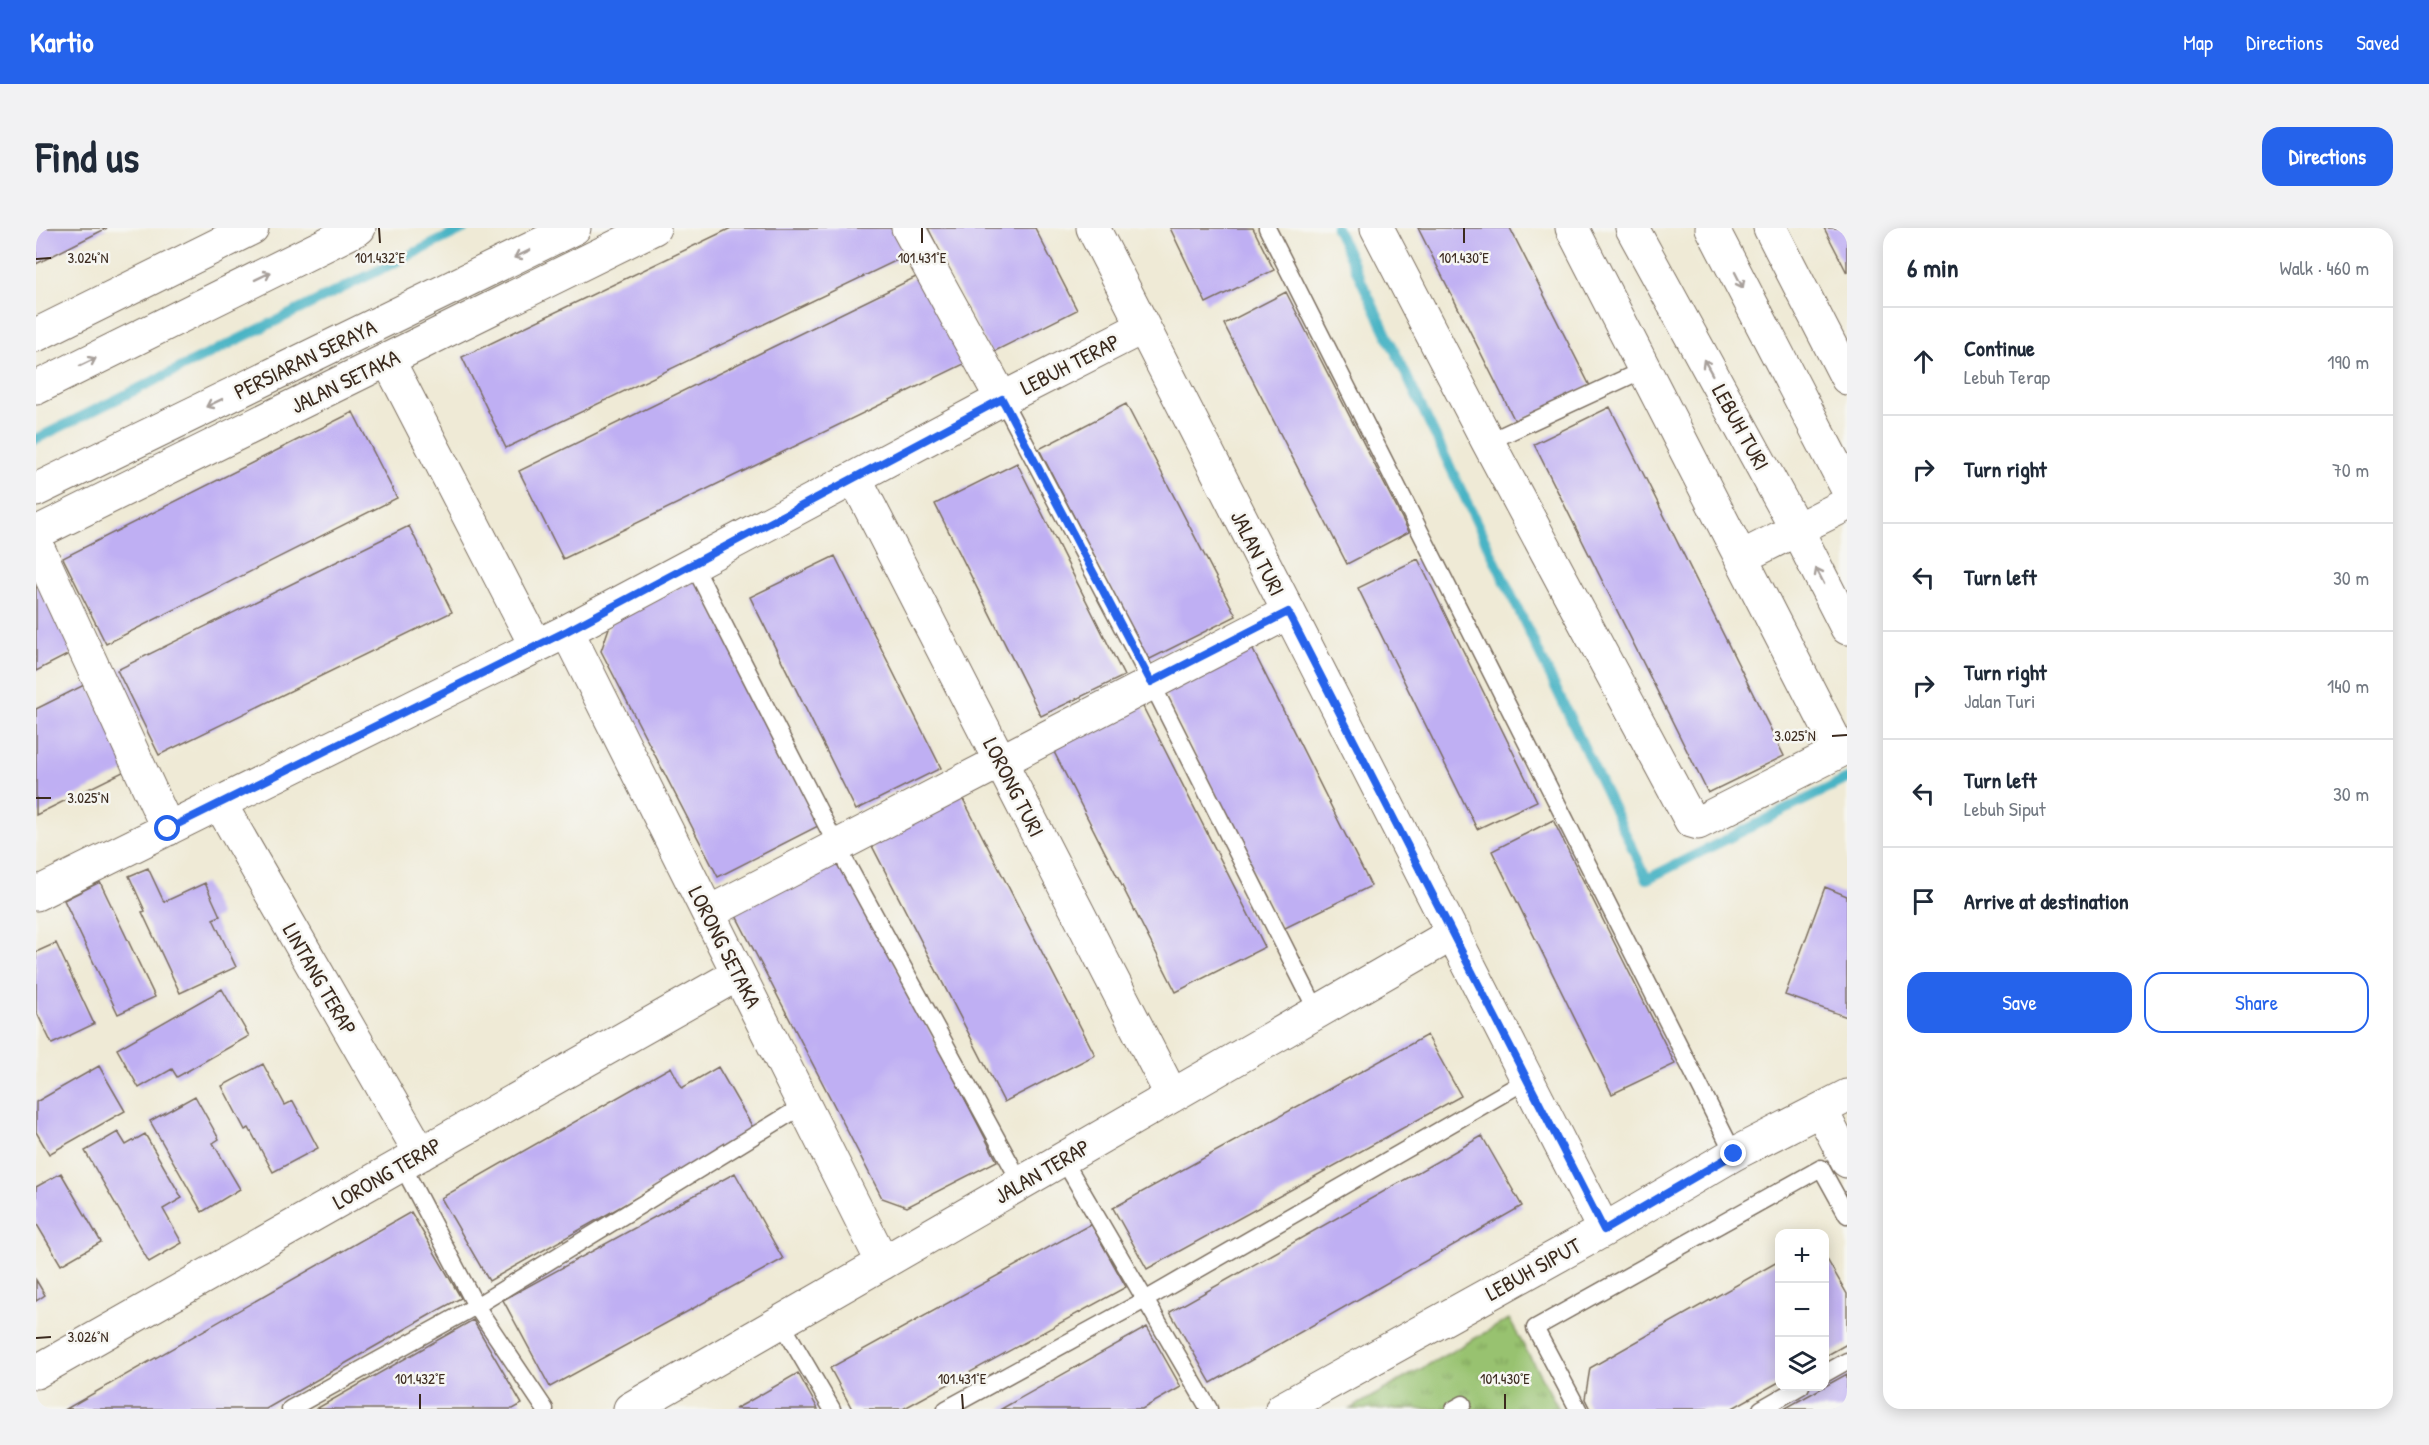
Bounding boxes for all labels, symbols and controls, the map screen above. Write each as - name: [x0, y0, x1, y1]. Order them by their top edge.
- text: Kartio: [30, 23, 94, 61]
- text: Map: [2183, 28, 2213, 57]
- text: Directions: [2246, 28, 2323, 57]
- text: Saved: [2356, 28, 2399, 57]
- button: Directions: [2262, 127, 2393, 186]
- text: Find us: [36, 128, 139, 185]
- text: 3.024°N: [68, 247, 108, 268]
- text: 101.432°E: [355, 247, 406, 268]
- text: 101.431°E: [898, 247, 947, 268]
- text: 101.430°E: [1439, 247, 1489, 268]
- one-way arrow: [513, 248, 531, 260]
- text: 6 min: [1907, 250, 1959, 285]
- text: Walk · 460 m: [2279, 254, 2369, 281]
- one-way arrow: [254, 270, 272, 282]
- one-way arrow: [1733, 271, 1745, 288]
- street label: PERSIARAN SERAYA: [229, 311, 381, 406]
- street label: LEBUH TERAP: [1015, 326, 1125, 402]
- text: Continue: [1964, 333, 2035, 363]
- street label: JALAN SETAKA: [286, 342, 405, 420]
- icon: ahead: [1907, 345, 1940, 378]
- text: 190 m: [2327, 348, 2369, 375]
- one-way arrow: [79, 356, 97, 368]
- one-way arrow: [1702, 359, 1714, 376]
- text: Lebuh Terap: [1964, 363, 2050, 390]
- street label: LEBUH TURI: [1705, 379, 1777, 475]
- one-way arrow: [206, 398, 224, 410]
- icon: right: [1907, 453, 1940, 486]
- text: Turn right: [1964, 454, 2047, 484]
- text: 70 m: [2332, 456, 2369, 483]
- street label: JALAN TURI: [1224, 505, 1292, 601]
- icon: left: [1907, 561, 1940, 594]
- text: Turn left: [1964, 562, 2037, 592]
- text: 30 m: [2333, 564, 2369, 591]
- one-way arrow: [1814, 567, 1825, 585]
- text: Turn right: [1964, 657, 2047, 687]
- icon: right: [1907, 669, 1940, 702]
- text: 140 m: [2327, 672, 2369, 699]
- text: Jalan Turi: [1964, 687, 2036, 714]
- text: 3.025°N: [1774, 725, 1816, 746]
- street label: LORONG TURI: [976, 732, 1052, 842]
- text: Turn left: [1964, 765, 2037, 795]
- icon: left: [1907, 777, 1940, 810]
- text: 30 m: [2333, 780, 2369, 807]
- text: 3.025°N: [67, 787, 109, 808]
- text: Lebuh Siput: [1964, 795, 2046, 822]
- route start: [154, 815, 180, 841]
- street label: LORONG SETAKA: [681, 881, 769, 1013]
- icon: arrive: [1907, 885, 1940, 918]
- text: Arrive at destination: [1964, 886, 2129, 916]
- street label: LINTANG TERAP: [276, 917, 364, 1041]
- button: Save: [1907, 972, 2132, 1033]
- button: Share: [2144, 972, 2369, 1033]
- street label: LORONG TERAP: [327, 1130, 447, 1216]
- street label: JALAN TERAP: [989, 1132, 1095, 1210]
- route end: [1720, 1140, 1746, 1166]
- map controls: [1775, 1229, 1829, 1391]
- button: +: [1775, 1229, 1829, 1283]
- street label: LEBUH SIPUT: [1480, 1230, 1587, 1308]
- button: −: [1775, 1283, 1829, 1337]
- text: 3.026°N: [67, 1326, 109, 1347]
- button: layers: [1775, 1337, 1829, 1391]
- text: 101.432°E: [395, 1368, 446, 1389]
- text: 101.431°E: [938, 1368, 987, 1389]
- text: 101.430°E: [1480, 1368, 1530, 1389]

